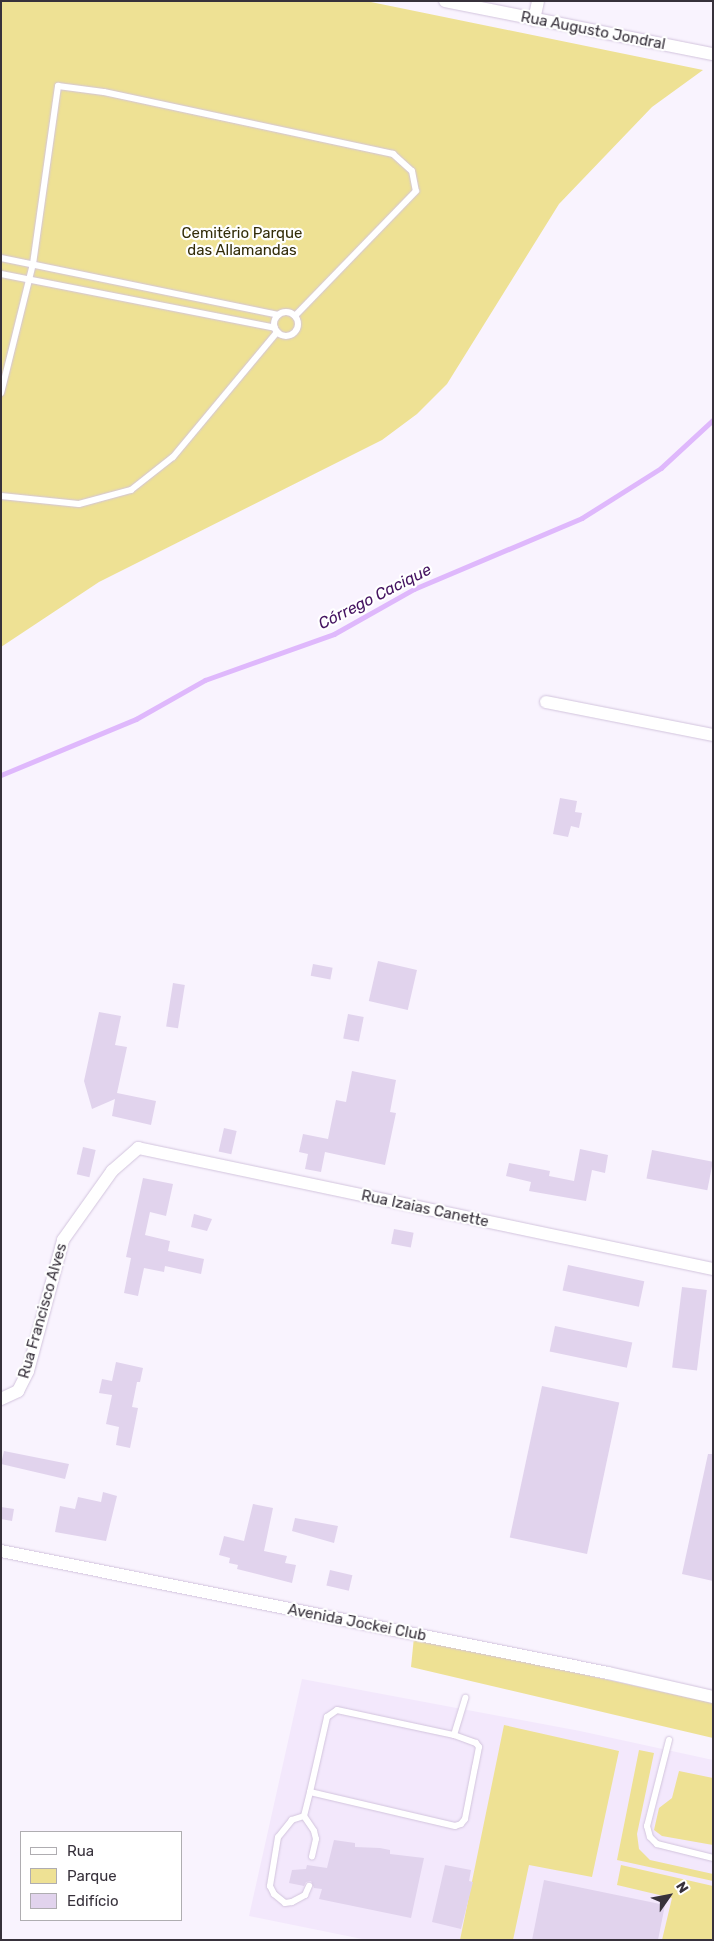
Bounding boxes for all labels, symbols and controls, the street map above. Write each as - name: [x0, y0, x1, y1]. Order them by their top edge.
- street label: Rua Augusto Jondral: [519, 8, 667, 54]
- park label: Cemitério Parque das Allamandas: [182, 224, 302, 259]
- water label: Córrego Cacique: [315, 560, 435, 634]
- street label: Rua Izaias Canette: [360, 1187, 490, 1231]
- street label: Rua Francisco Alves: [15, 1241, 71, 1381]
- street label: Avenida Jockei Club: [286, 1601, 428, 1645]
- legend: [20, 1831, 182, 1921]
- text: Rua: [67, 1842, 94, 1860]
- text: Parque: [67, 1867, 117, 1885]
- north arrow: [644, 1871, 694, 1921]
- text: N: [672, 1879, 692, 1896]
- text: Edifício: [67, 1892, 119, 1910]

